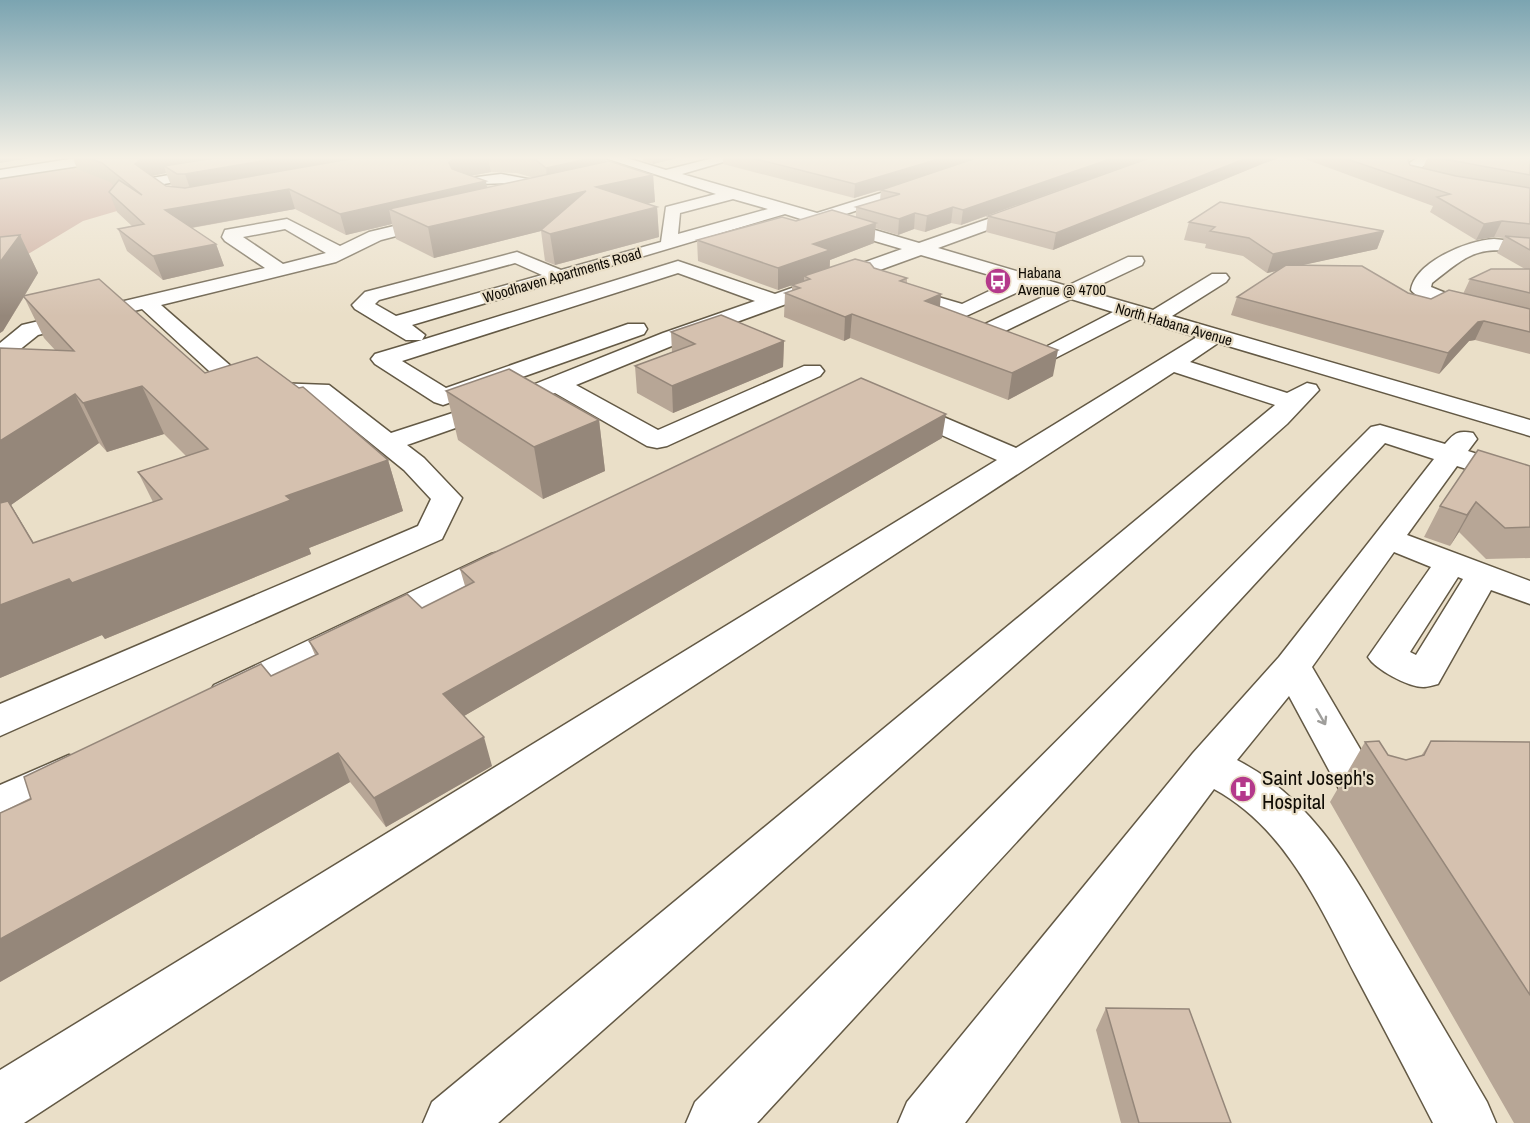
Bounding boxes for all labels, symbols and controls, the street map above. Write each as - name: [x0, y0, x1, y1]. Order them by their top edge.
- street label: Woodhaven Apartments Road: [480, 242, 644, 308]
- place label: Habana Avenue @ 4700: [1017, 262, 1106, 300]
- bus stop icon: Habana Avenue @ 4700: [983, 266, 1013, 296]
- street label: North Habana Avenue: [1113, 297, 1235, 351]
- one-way arrow: [1315, 708, 1327, 725]
- place label: Saint Joseph's Hospital: [1262, 763, 1374, 816]
- hospital icon: Saint Joseph's Hospital: [1228, 774, 1258, 804]

